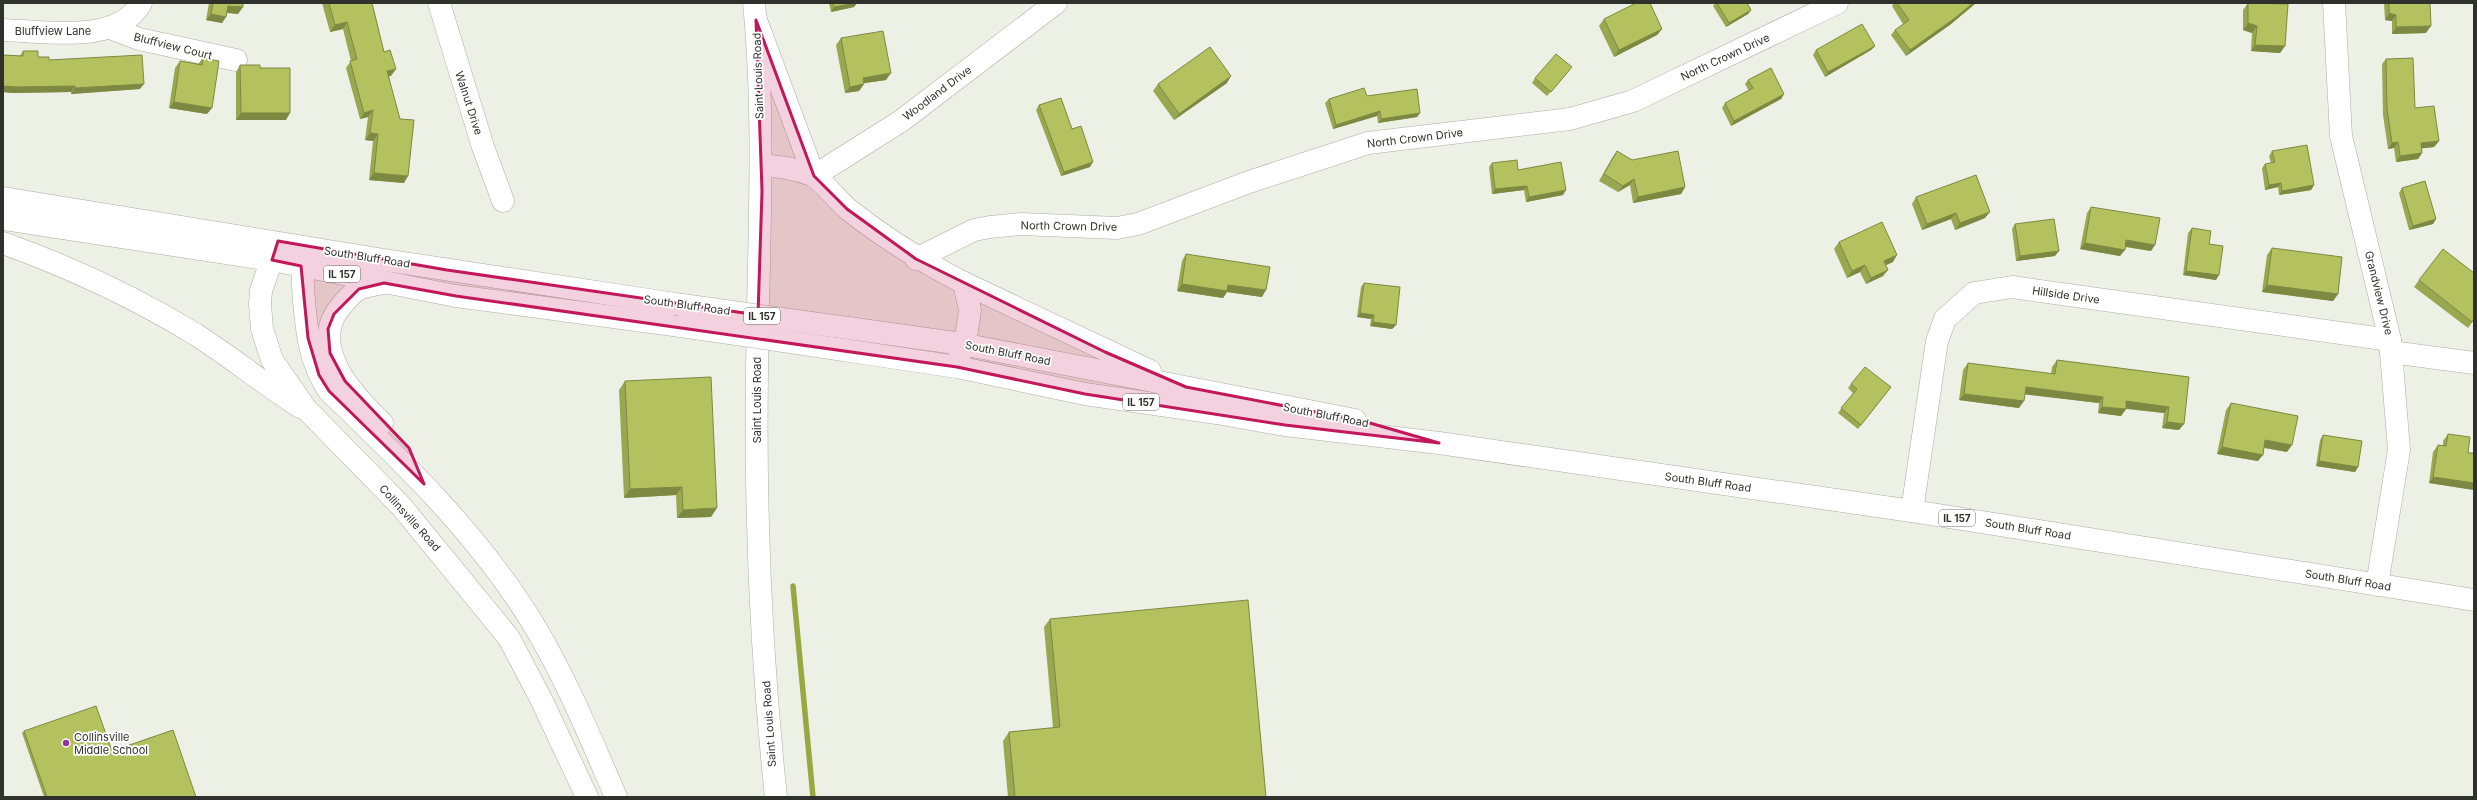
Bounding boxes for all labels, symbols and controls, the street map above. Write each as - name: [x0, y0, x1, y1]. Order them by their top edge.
- street label: Bluffview Lane: [15, 24, 91, 38]
- street label: Bluffview Court: [132, 29, 214, 63]
- street label: North Crown Drive: [1678, 30, 1772, 84]
- street label: Saint Louis Road: [749, 33, 767, 119]
- street label: Woodland Drive: [900, 63, 974, 123]
- street label: Walnut Drive: [452, 69, 486, 137]
- street label: North Crown Drive: [1366, 125, 1464, 151]
- street label: North Crown Drive: [1021, 218, 1117, 234]
- street label: South Bluff Road: [323, 243, 411, 271]
- street label: Grandview Drive: [2362, 249, 2396, 337]
- road number: IL 157: [324, 266, 360, 282]
- street label: Hillside Drive: [2031, 283, 2101, 307]
- street label: South Bluff Road: [643, 292, 731, 318]
- road number: IL 157: [744, 308, 780, 324]
- street label: South Bluff Road: [964, 338, 1052, 368]
- street label: Saint Louis Road: [750, 357, 764, 443]
- road number: IL 157: [1123, 394, 1159, 410]
- street label: South Bluff Road: [1282, 400, 1370, 430]
- street label: South Bluff Road: [1664, 469, 1752, 495]
- street label: Collinsville Road: [376, 482, 444, 554]
- road number: IL 157: [1939, 510, 1975, 526]
- street label: South Bluff Road: [1984, 515, 2072, 543]
- street label: South Bluff Road: [2304, 566, 2392, 594]
- street label: Saint Louis Road: [759, 680, 779, 768]
- place label: Collinsville Middle School: [74, 730, 148, 757]
- marker: Collinsville Middle School: [61, 738, 71, 748]

